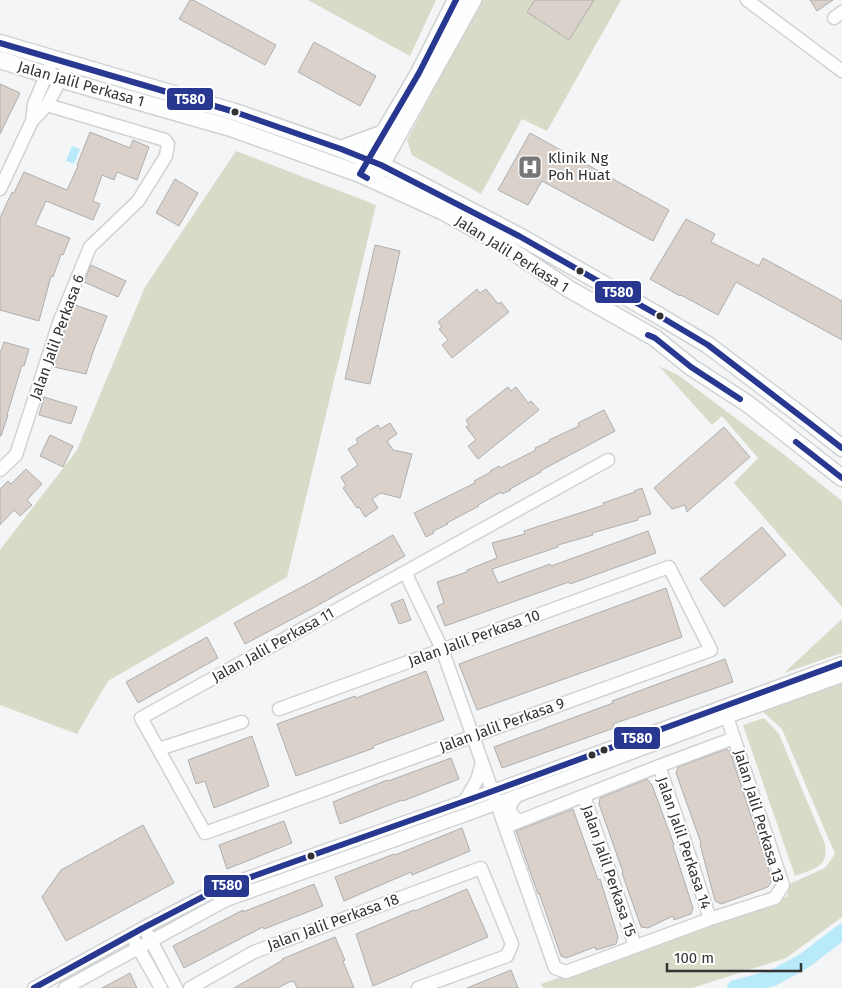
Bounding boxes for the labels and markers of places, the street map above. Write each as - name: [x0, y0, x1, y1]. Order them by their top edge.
- unlabelled marker: [230, 107, 240, 117]
- place label: Klinik Ng Poh Huat: [548, 149, 611, 184]
- hospital icon: Klinik Ng Poh Huat: [517, 154, 543, 180]
- unlabelled marker: [575, 266, 585, 276]
- unlabelled marker: [655, 311, 665, 321]
- unlabelled marker: [599, 745, 609, 755]
- unlabelled marker: [587, 750, 597, 760]
- unlabelled marker: [306, 851, 316, 861]

